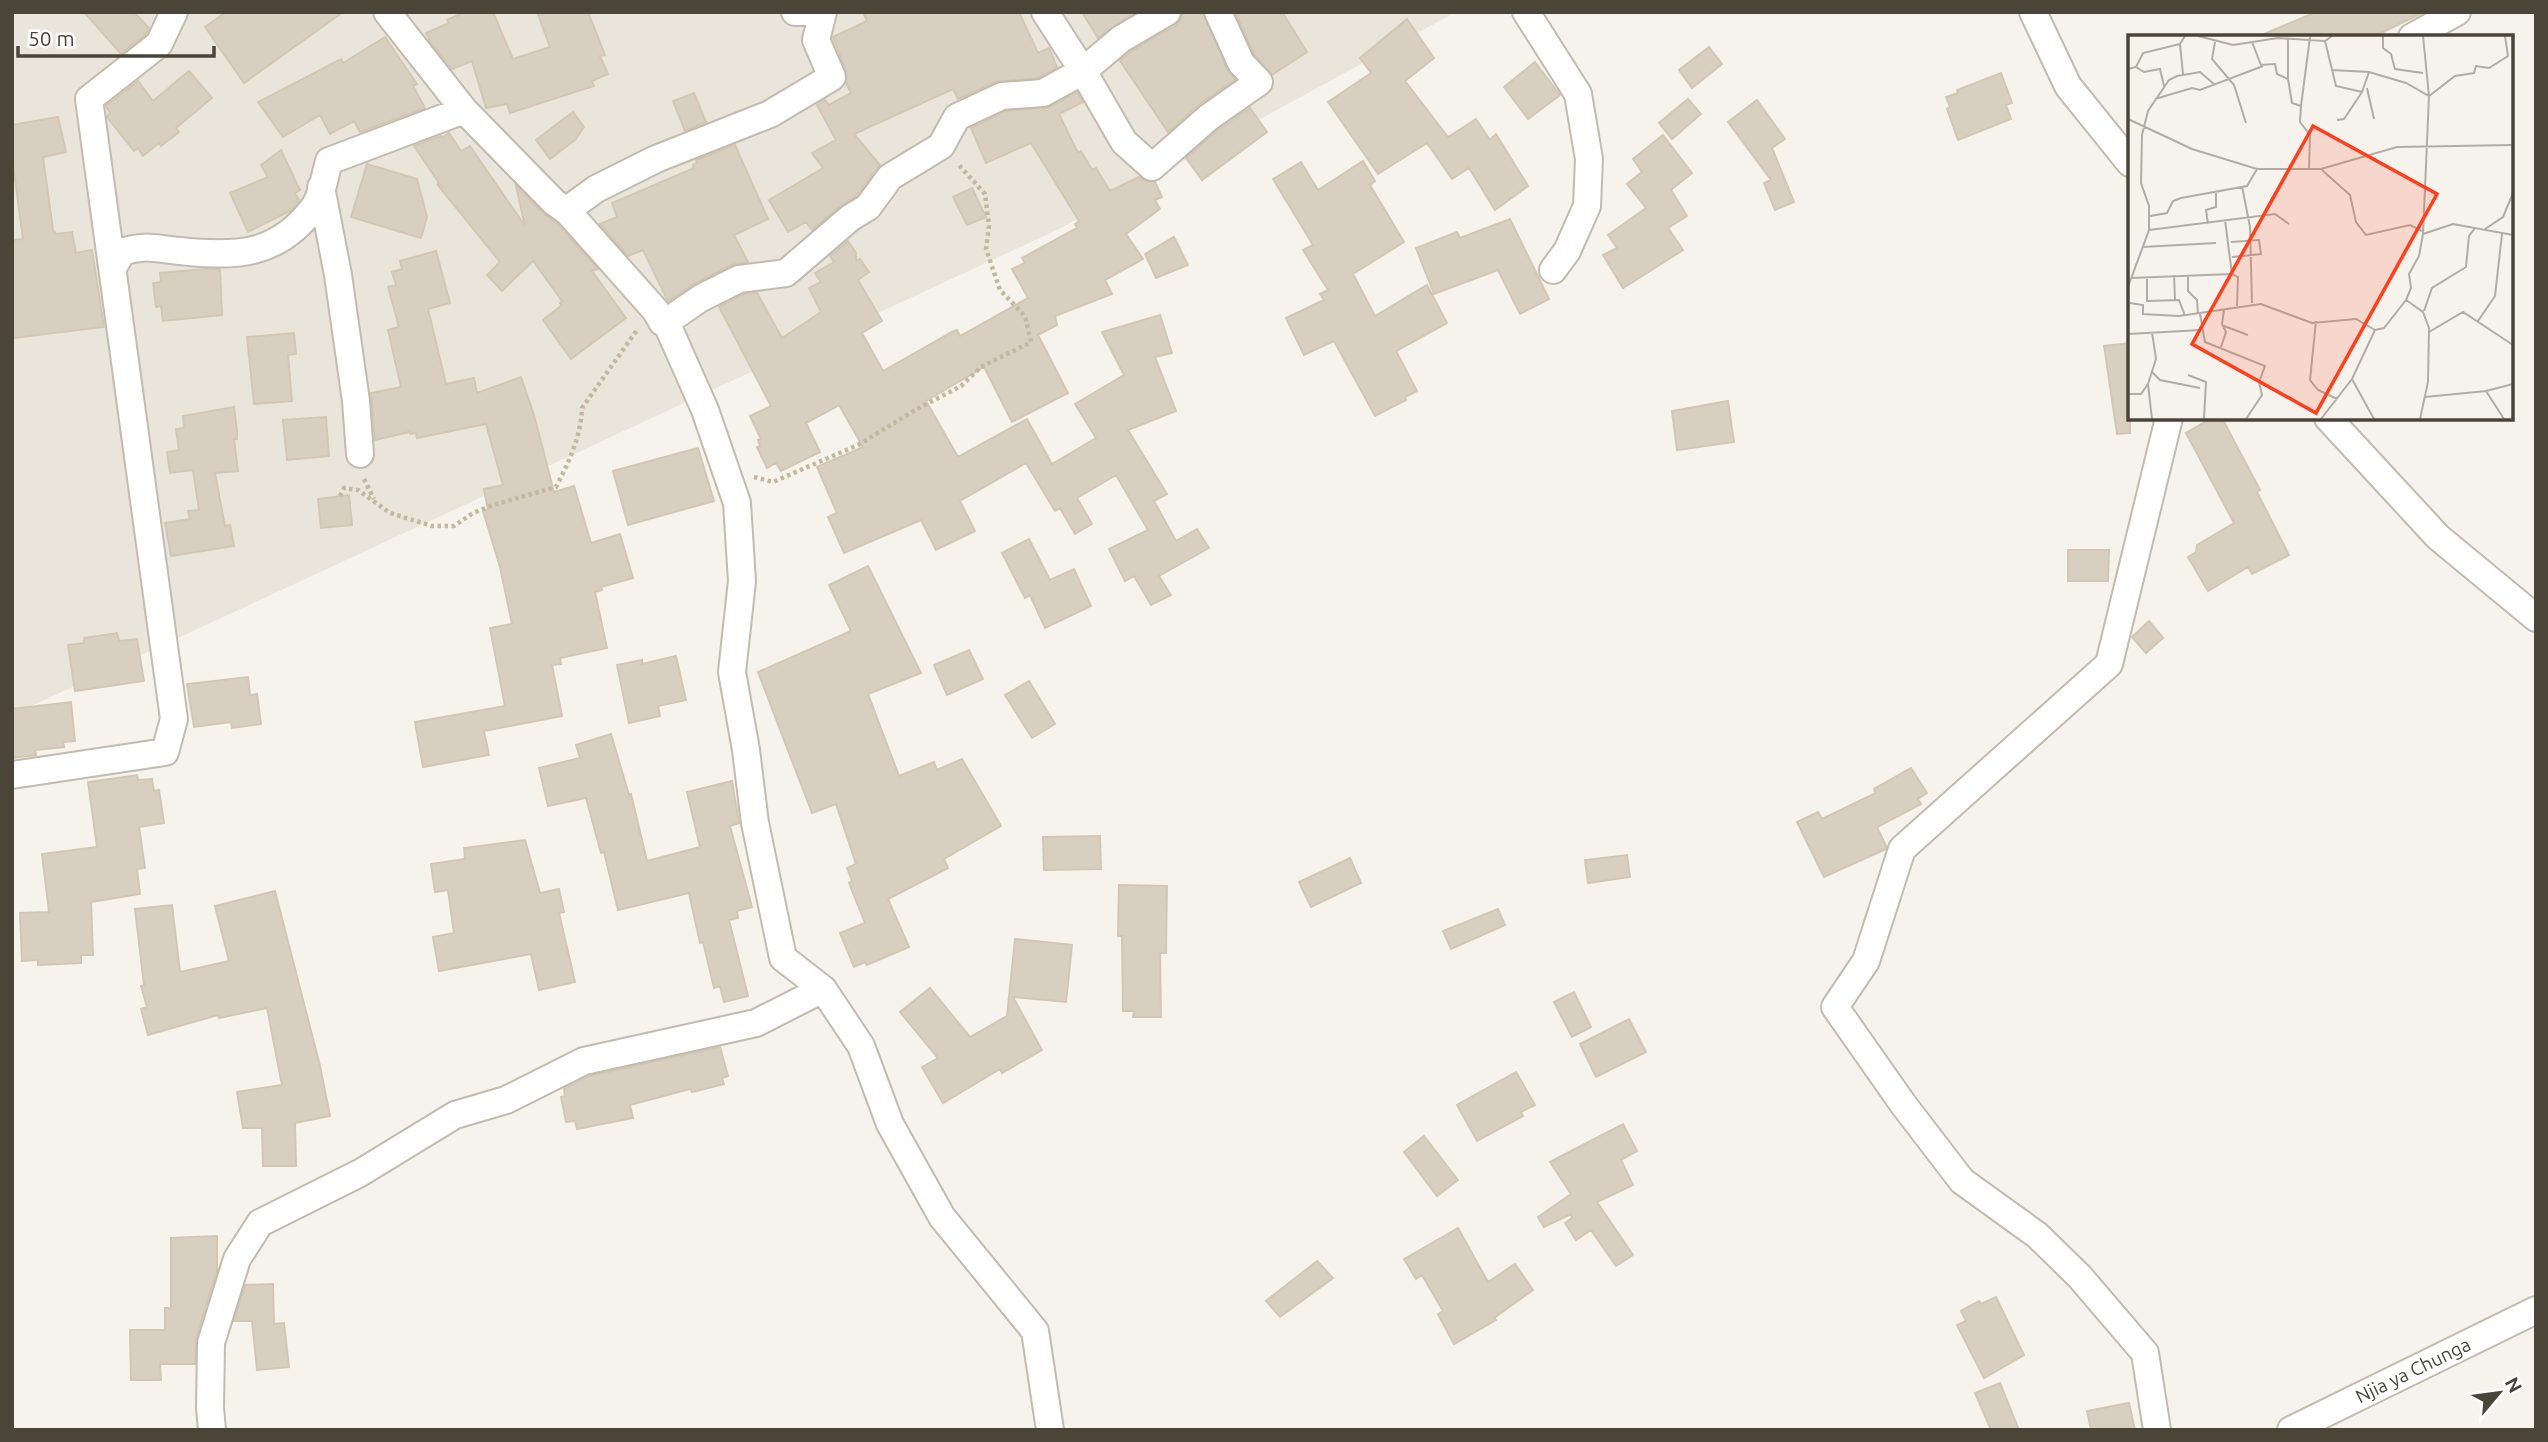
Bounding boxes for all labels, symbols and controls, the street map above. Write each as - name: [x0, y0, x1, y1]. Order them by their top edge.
- scale bar: [18, 14, 214, 58]
- text: 50 m: [28, 26, 75, 50]
- inset map: [2128, 35, 2513, 420]
- street label: Njia ya Chunga: [2352, 1333, 2474, 1407]
- north arrow: [2464, 1358, 2534, 1428]
- text: N: [2501, 1373, 2527, 1396]

